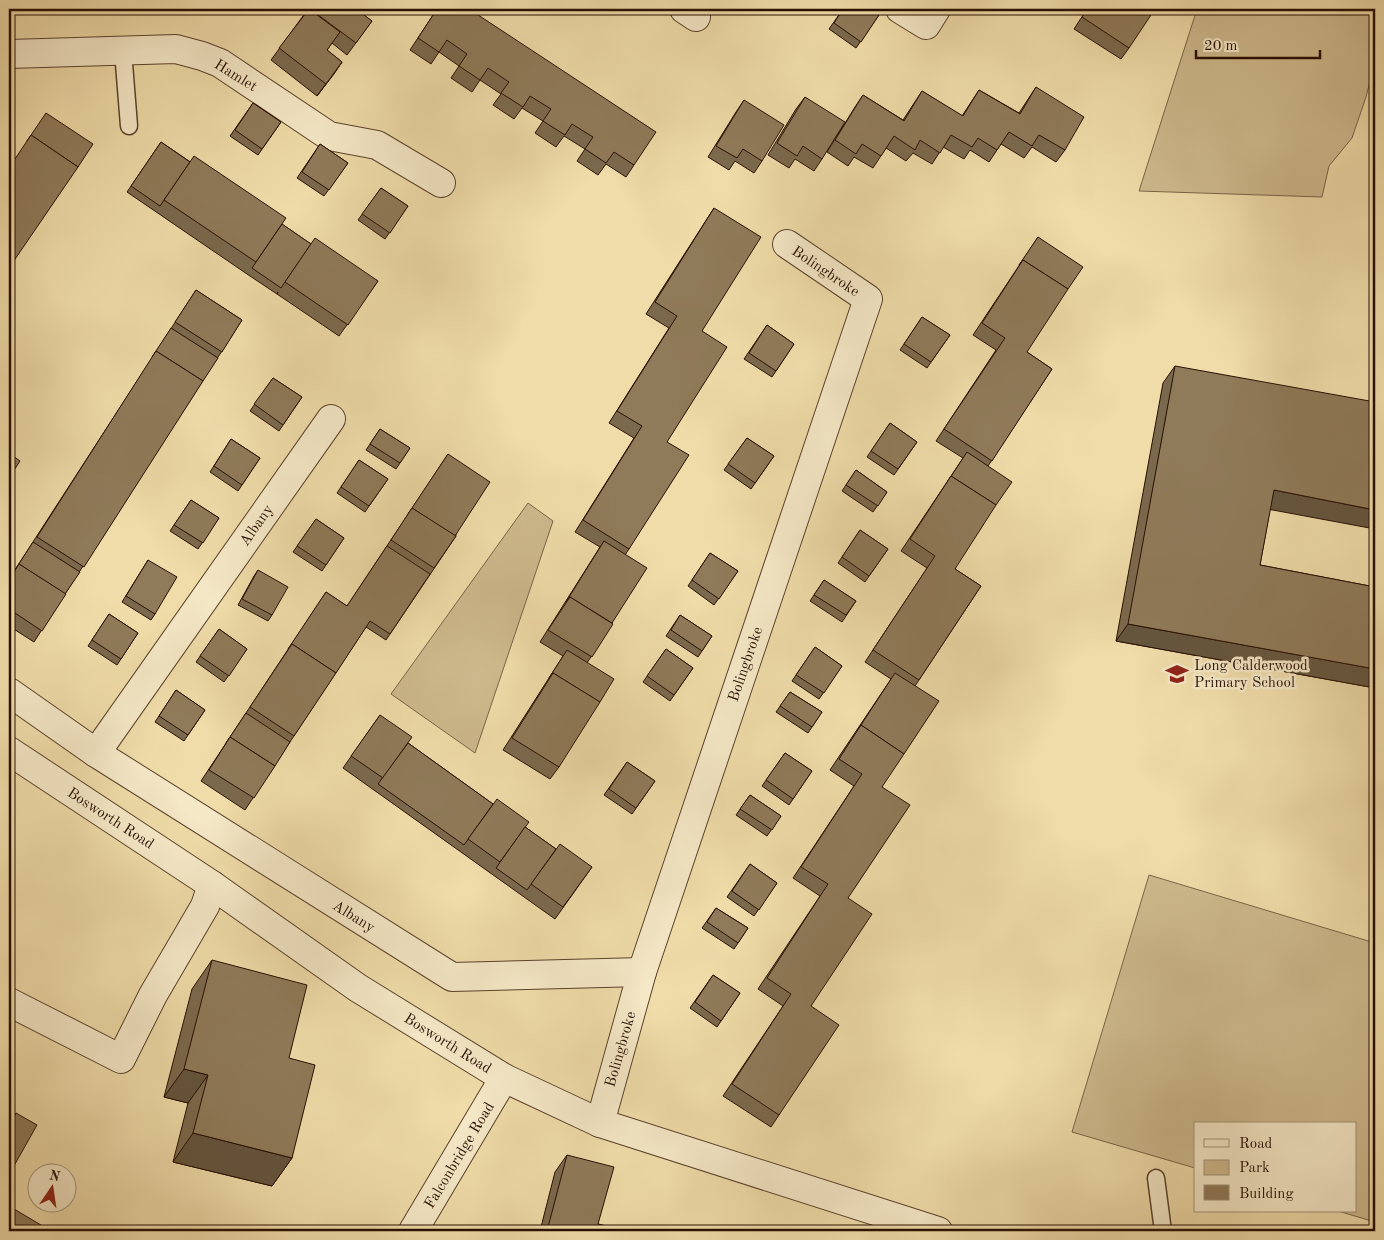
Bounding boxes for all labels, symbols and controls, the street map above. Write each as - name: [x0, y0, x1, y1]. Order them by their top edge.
- scale bar: [1196, 28, 1320, 60]
- text: 20 m: [1204, 39, 1238, 54]
- street label: Hamlet: [211, 57, 259, 95]
- street label: Bolingbroke: [789, 244, 862, 300]
- street label: Albany: [238, 502, 277, 549]
- street label: Bolingbroke: [727, 625, 766, 704]
- place label: Long Calderwood Primary School: [1194, 659, 1308, 691]
- school or university icon: Long Calderwood Primary School: [1164, 661, 1190, 687]
- street label: Bosworth Road: [64, 786, 156, 853]
- street label: Albany: [329, 899, 377, 936]
- street label: Bolingbroke: [603, 1010, 639, 1089]
- street label: Bosworth Road: [401, 1011, 494, 1077]
- street label: Falconbridge Road: [423, 1100, 498, 1212]
- legend: [1194, 1122, 1356, 1212]
- text: Road: [1239, 1137, 1273, 1152]
- text: Park: [1239, 1161, 1270, 1176]
- north arrow: [28, 1162, 78, 1212]
- text: N: [48, 1168, 62, 1184]
- text: Building: [1239, 1187, 1294, 1202]

